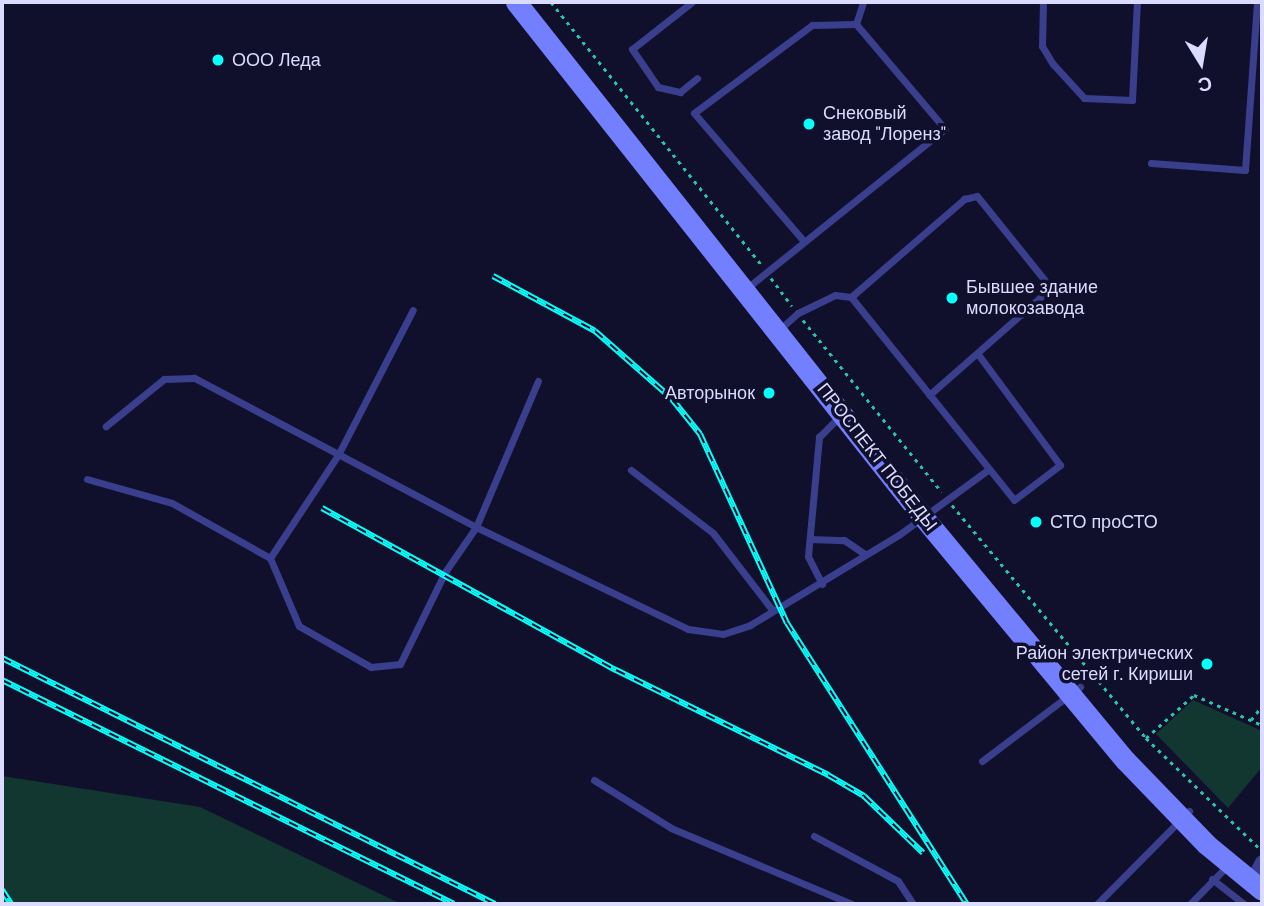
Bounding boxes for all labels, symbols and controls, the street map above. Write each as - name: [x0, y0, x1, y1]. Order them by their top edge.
- north arrow: [1166, 28, 1236, 98]
- place label: ООО Леда: [232, 49, 321, 71]
- marker: ООО Леда: [210, 52, 226, 68]
- text: С: [1196, 71, 1214, 98]
- place label: Снековый завод "Лоренз": [823, 103, 946, 146]
- marker: Снековый завод "Лоренз": [801, 116, 817, 132]
- place label: Бывшее здание молокозавода: [966, 277, 1098, 320]
- marker: Бывшее здание молокозавода: [944, 290, 960, 306]
- street label: ПРОСПЕКТ ПОБЕДЫ: [813, 379, 941, 535]
- place label: Авторынок: [665, 382, 755, 404]
- marker: Авторынок: [761, 385, 777, 401]
- place label: СТО проСТО: [1050, 511, 1158, 533]
- marker: СТО проСТО: [1028, 514, 1044, 530]
- place label: Район электрических сетей г. Кириши: [1016, 643, 1193, 686]
- marker: Район электрических сетей г. Кириши: [1199, 656, 1215, 672]

